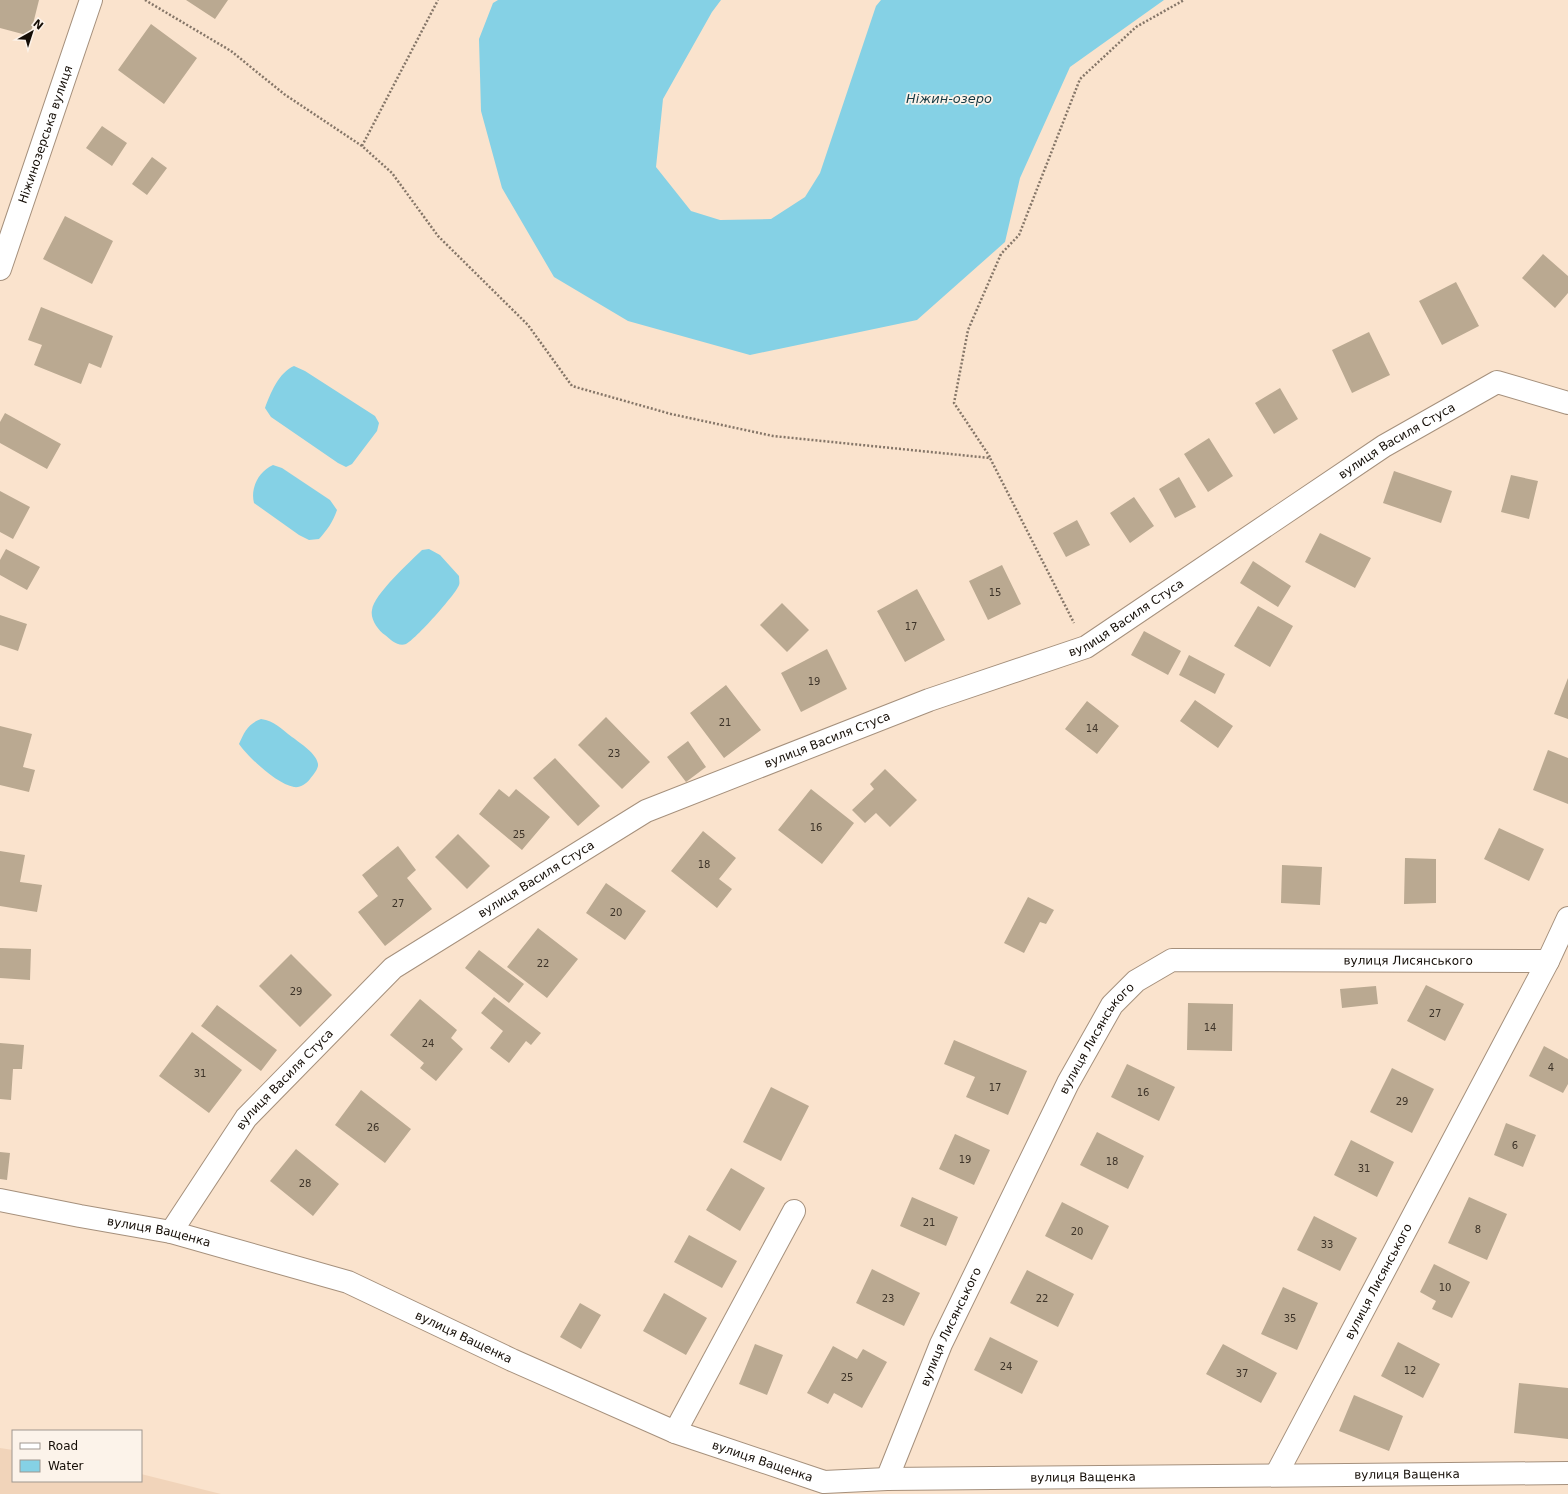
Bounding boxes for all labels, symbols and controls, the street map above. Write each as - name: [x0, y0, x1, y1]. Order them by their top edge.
- north arrow: [12, 12, 52, 52]
- text: N: [30, 17, 46, 33]
- street label: Ніжинозерська вулиця: [16, 64, 75, 205]
- water label: Ніжин-озеро: [906, 91, 992, 106]
- street label: вулиця Василя Стуса: [1336, 400, 1458, 482]
- street label: вулиця Василя Стуса: [1067, 576, 1186, 659]
- house number: 15: [989, 587, 1001, 598]
- house number: 17: [905, 621, 917, 632]
- house number: 19: [808, 676, 820, 687]
- street label: вулиця Василя Стуса: [762, 709, 892, 771]
- house number: 21: [719, 717, 731, 728]
- house number: 14: [1086, 723, 1098, 734]
- house number: 23: [608, 748, 620, 759]
- house number: 16: [810, 822, 822, 833]
- house number: 25: [513, 829, 525, 840]
- street label: вулиця Василя Стуса: [476, 838, 597, 920]
- house number: 18: [698, 859, 710, 870]
- house number: 27: [392, 898, 404, 909]
- house number: 20: [610, 907, 622, 918]
- street label: вулиця Лисянського: [1343, 953, 1473, 968]
- house number: 22: [537, 958, 549, 969]
- street label: вулиця Лисянського: [1057, 980, 1137, 1096]
- house number: 29: [290, 986, 302, 997]
- house number: 27: [1429, 1008, 1441, 1019]
- house number: 14: [1204, 1022, 1216, 1033]
- street label: вулиця Василя Стуса: [233, 1026, 336, 1132]
- house number: 24: [422, 1038, 434, 1049]
- house number: 4: [1548, 1062, 1554, 1073]
- house number: 31: [194, 1068, 206, 1079]
- house number: 17: [989, 1082, 1001, 1093]
- house number: 16: [1137, 1087, 1149, 1098]
- house number: 29: [1396, 1096, 1408, 1107]
- house number: 26: [367, 1122, 379, 1133]
- house number: 6: [1512, 1140, 1518, 1151]
- house number: 19: [959, 1154, 971, 1165]
- house number: 18: [1106, 1156, 1118, 1167]
- house number: 31: [1358, 1163, 1370, 1174]
- house number: 28: [299, 1178, 311, 1189]
- street label: вулиця Ващенка: [106, 1214, 212, 1250]
- house number: 21: [923, 1217, 935, 1228]
- street label: вулиця Лисянського: [1342, 1221, 1415, 1342]
- house number: 8: [1475, 1224, 1481, 1235]
- house number: 20: [1071, 1226, 1083, 1237]
- house number: 33: [1321, 1239, 1333, 1250]
- street label: вулиця Лисянського: [918, 1265, 984, 1388]
- house number: 10: [1439, 1282, 1451, 1293]
- house number: 23: [882, 1293, 894, 1304]
- house number: 22: [1036, 1293, 1048, 1304]
- street label: вулиця Ващенка: [413, 1308, 514, 1366]
- house number: 35: [1284, 1313, 1296, 1324]
- house number: 24: [1000, 1361, 1012, 1372]
- house number: 12: [1404, 1365, 1416, 1376]
- house number: 37: [1236, 1368, 1248, 1379]
- house number: 25: [841, 1372, 853, 1383]
- legend: [12, 1430, 142, 1482]
- street label: вулиця Ващенка: [710, 1438, 815, 1485]
- text: Road: [48, 1439, 78, 1453]
- text: Water: [48, 1459, 84, 1473]
- street label: вулиця Ващенка: [1354, 1467, 1460, 1482]
- street label: вулиця Ващенка: [1030, 1470, 1136, 1485]

